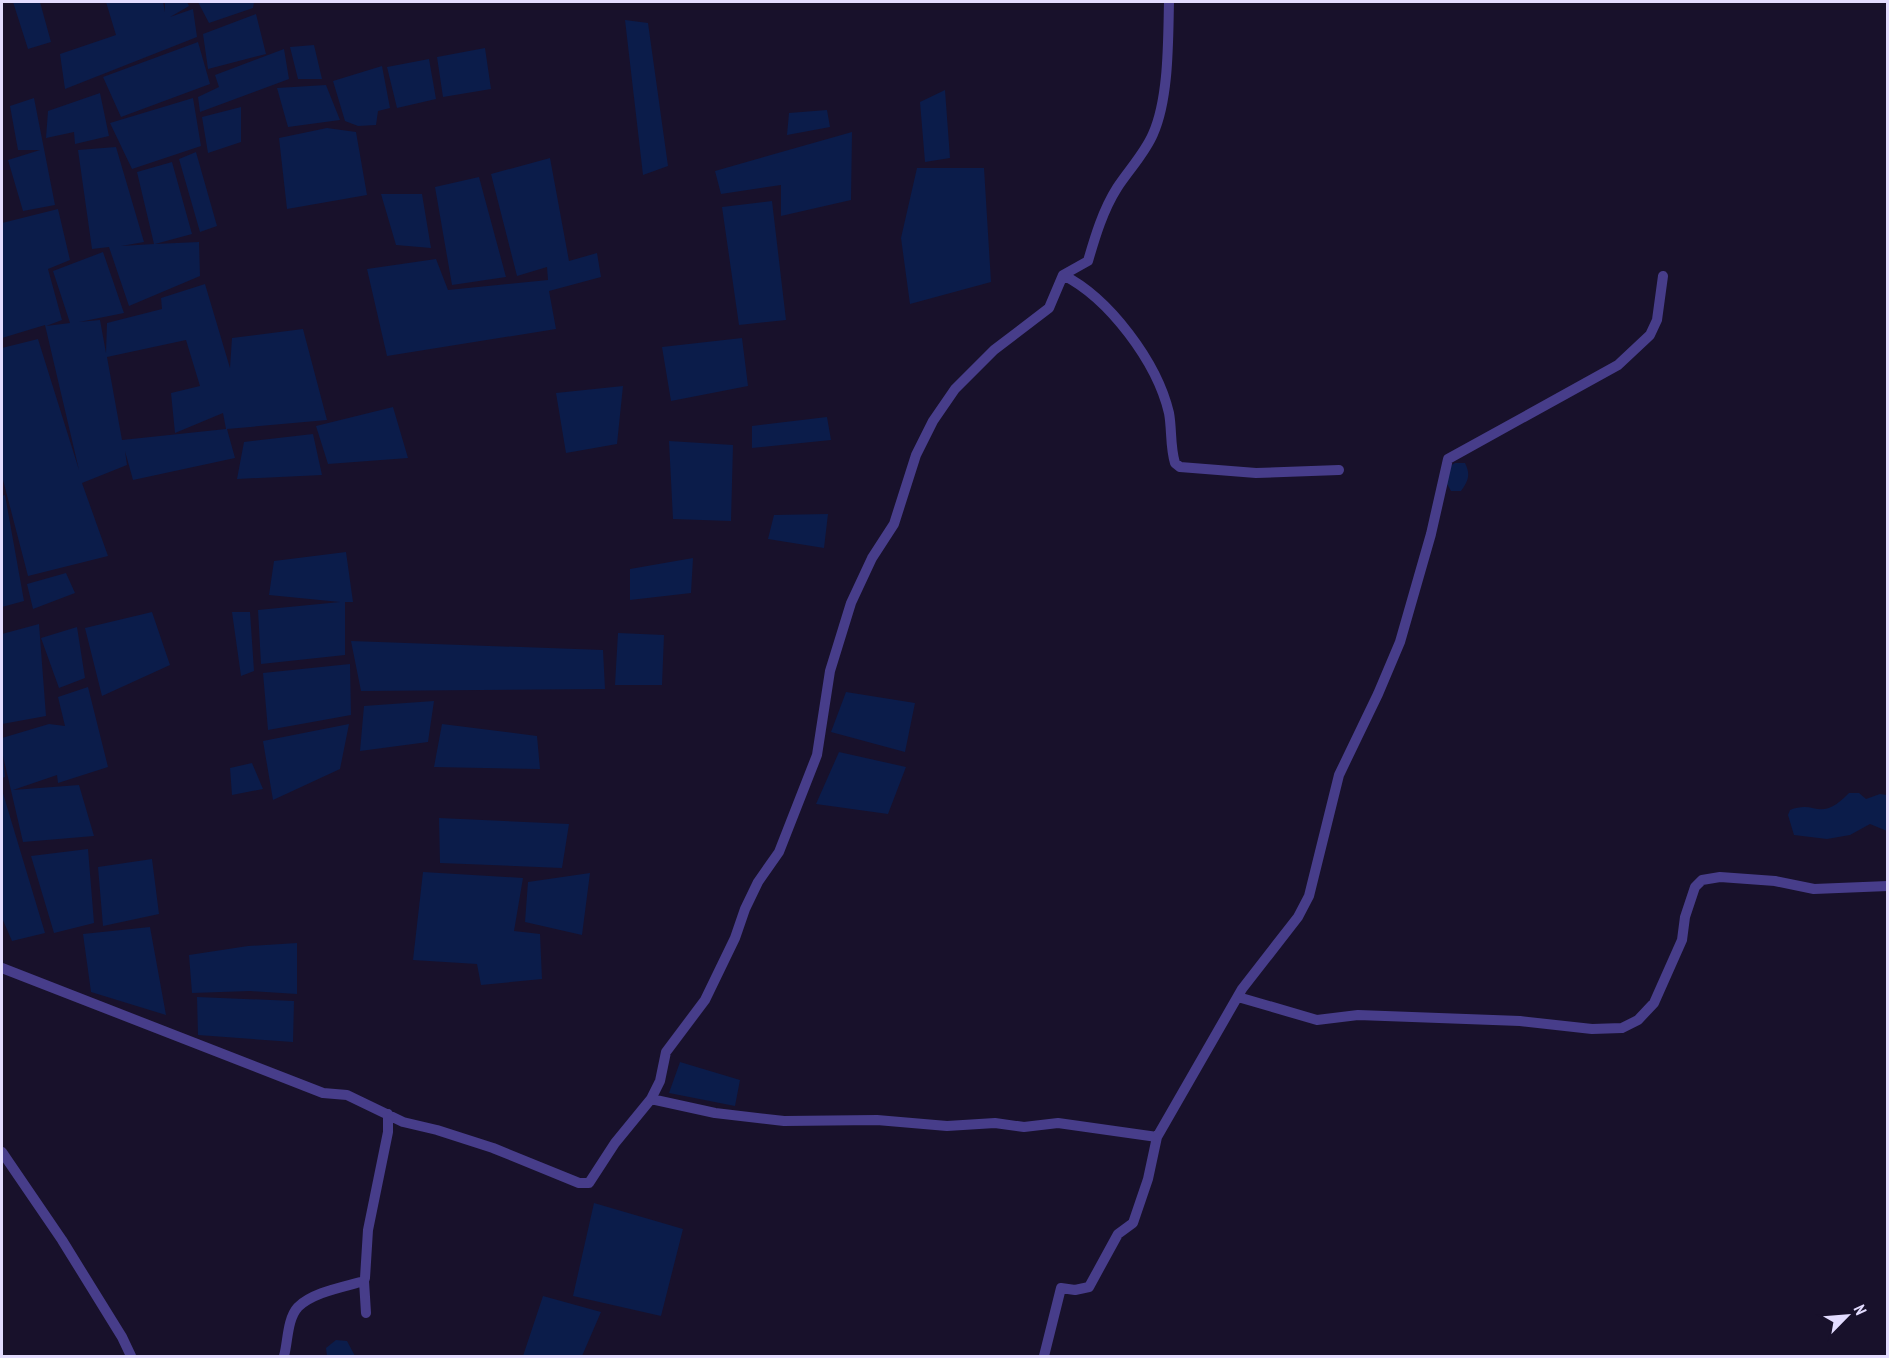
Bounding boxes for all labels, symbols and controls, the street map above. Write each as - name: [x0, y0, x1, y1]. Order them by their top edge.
- north arrow: [1817, 1286, 1877, 1346]
- text: N: [1850, 1302, 1871, 1318]

